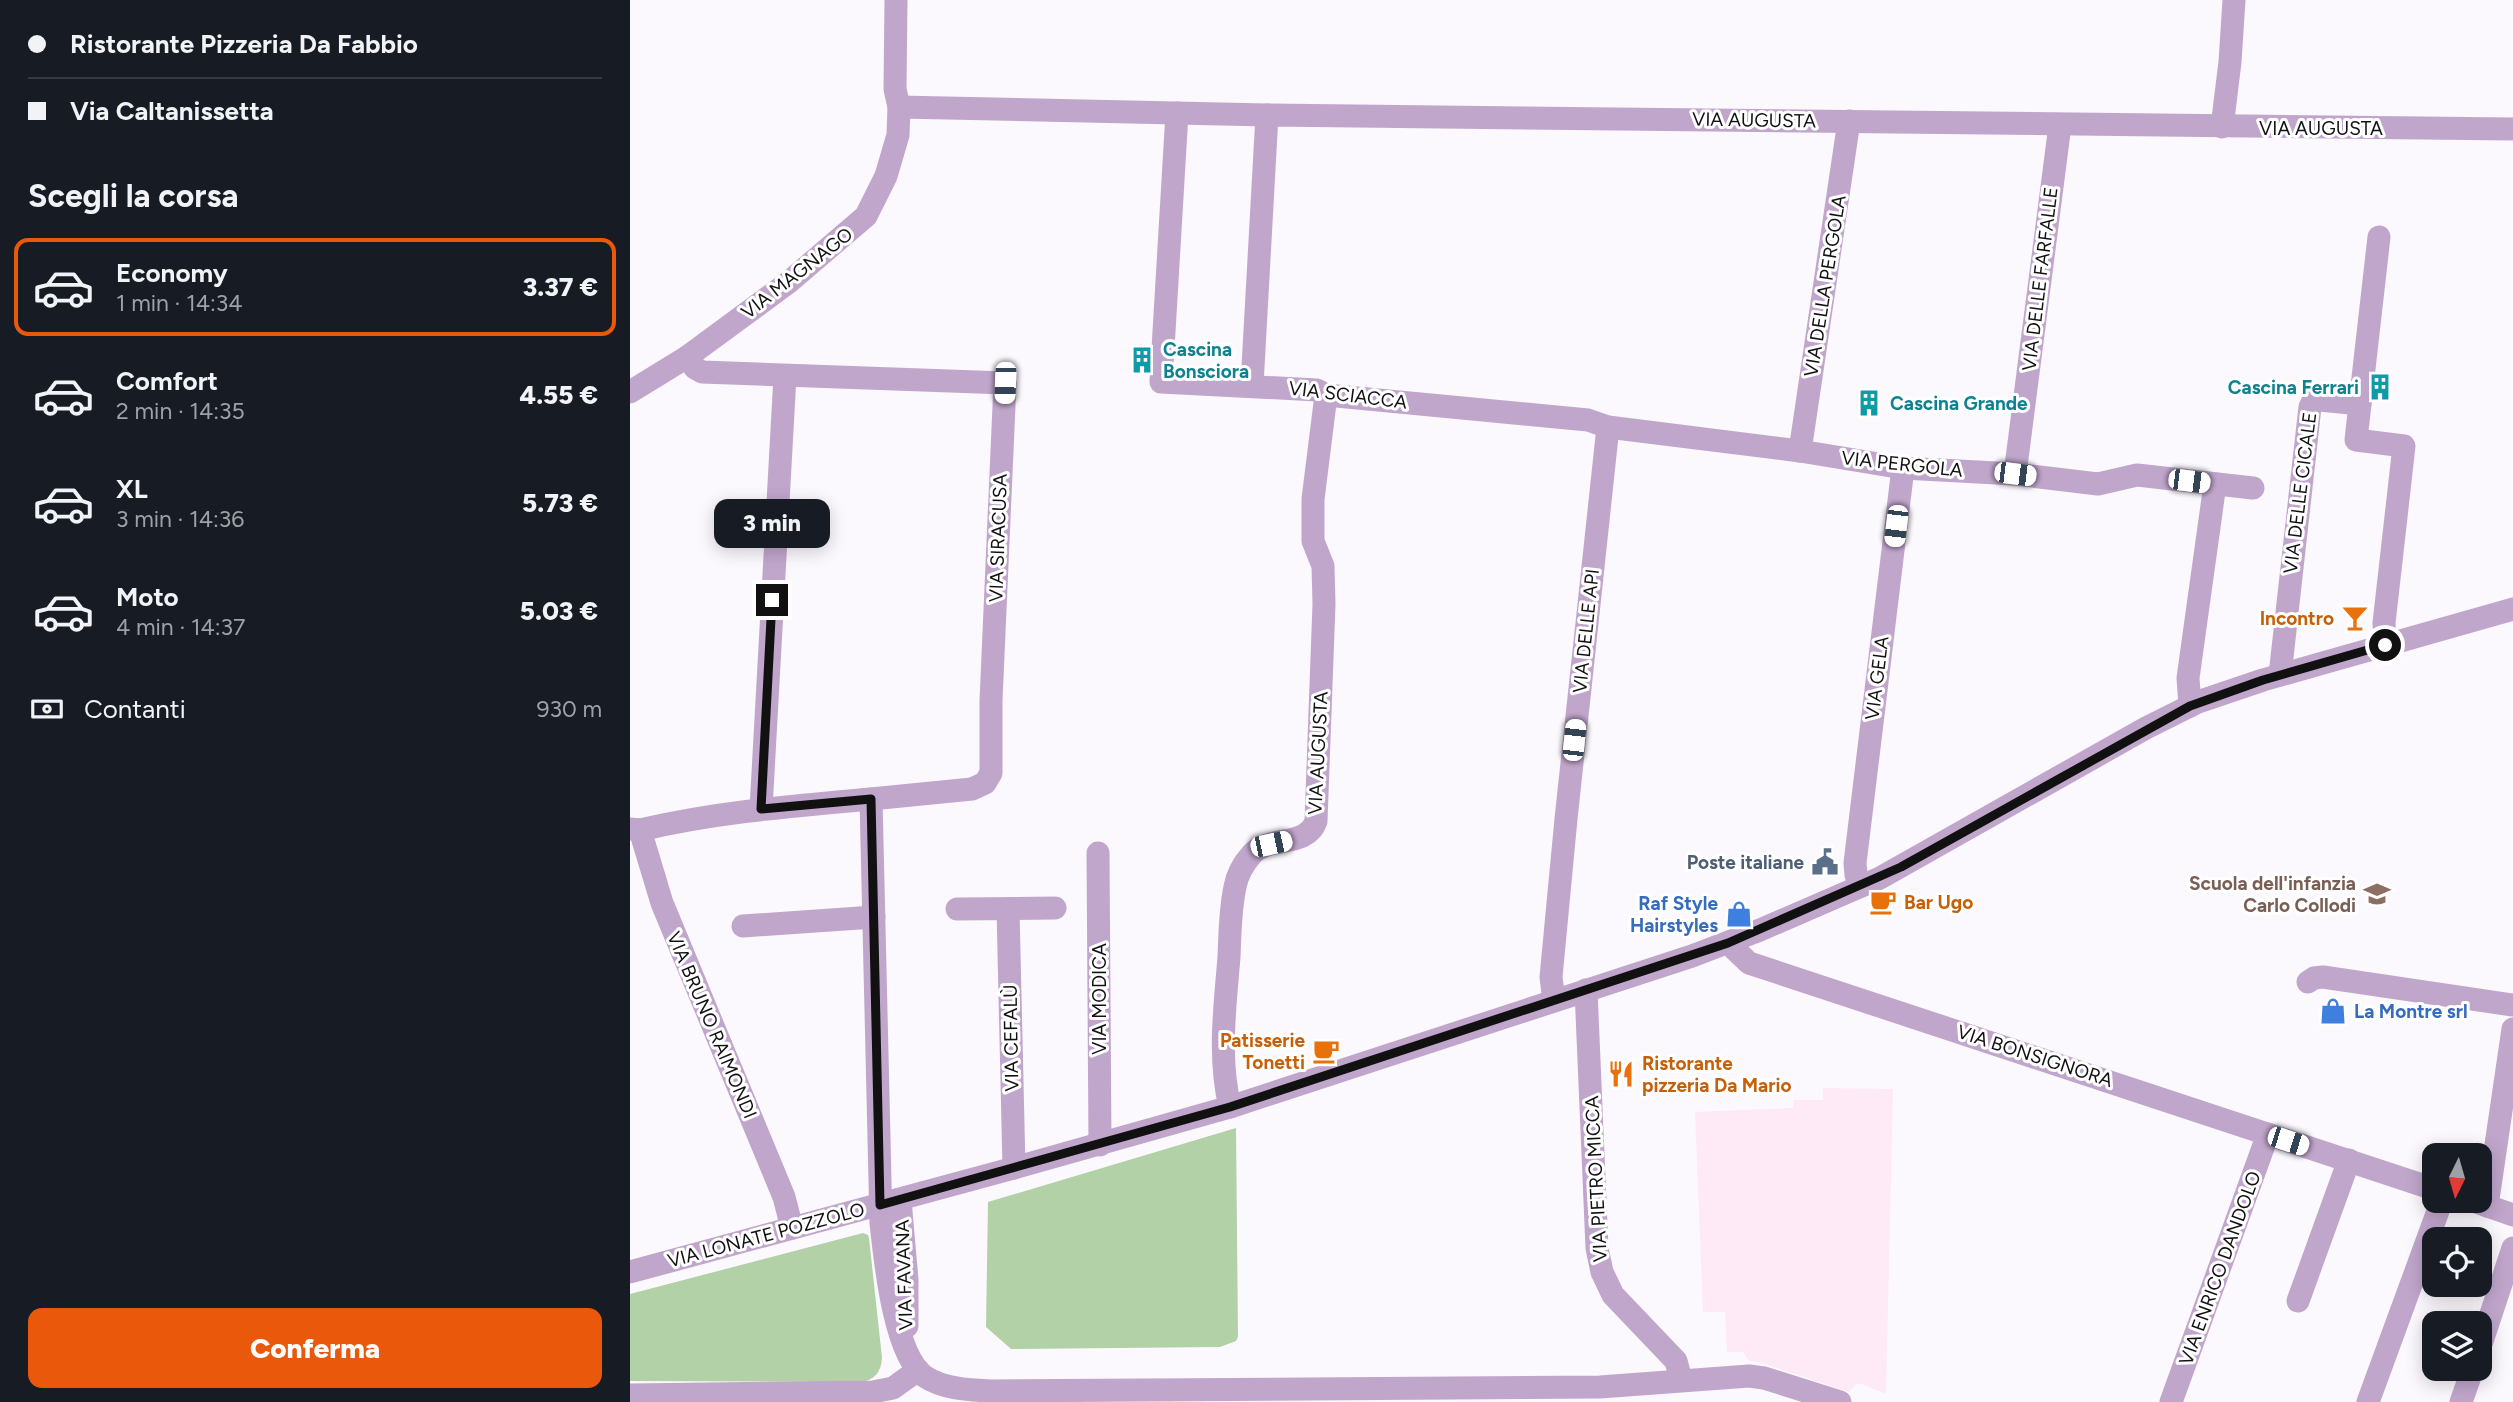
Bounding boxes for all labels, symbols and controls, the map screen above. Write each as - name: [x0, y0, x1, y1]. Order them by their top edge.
- text: Ristorante Pizzeria Da Fabbio: [70, 28, 418, 60]
- text: Via Caltanissetta: [70, 95, 274, 127]
- street label: VIA AUGUSTA: [1692, 107, 1816, 133]
- street label: VIA AUGUSTA: [2259, 117, 2383, 140]
- text: Scegli la corsa: [28, 177, 238, 215]
- street label: VIA DELLE FARFALLE: [2017, 186, 2063, 372]
- street label: VIA DELLA PERGOLA: [1799, 193, 1851, 378]
- street label: VIA MAGNAGO: [737, 222, 857, 324]
- icon: car: [32, 256, 95, 319]
- text: Economy: [116, 257, 228, 289]
- text: 3.37 €: [523, 271, 598, 303]
- text: 1 min · 14:34: [116, 289, 243, 317]
- place label: Cascina Bonsciora: [1163, 338, 1249, 383]
- building icon: Cascina Bonsciora: [1127, 345, 1157, 375]
- car: [994, 362, 1017, 404]
- icon: car: [32, 364, 95, 427]
- text: Comfort: [116, 365, 218, 397]
- building icon: Cascina Ferrari: [2365, 372, 2395, 402]
- street label: VIA SCIACCA: [1287, 376, 1409, 414]
- place label: Cascina Ferrari: [2228, 376, 2359, 399]
- text: 4.55 €: [520, 379, 598, 411]
- building icon: Cascina Grande: [1854, 388, 1884, 418]
- place label: Cascina Grande: [1890, 392, 2028, 415]
- text: 2 min · 14:35: [116, 397, 245, 425]
- street label: VIA DELLE CICALE: [2279, 411, 2321, 575]
- street label: VIA PERGOLA: [1840, 446, 1964, 482]
- car: [1993, 461, 2038, 487]
- car: [2167, 468, 2212, 494]
- icon: car: [32, 472, 95, 535]
- text: XL: [116, 473, 148, 505]
- street label: VIA SIRACUSA: [984, 473, 1012, 603]
- text: 5.73 €: [522, 487, 598, 519]
- callout: 3 min: [714, 498, 830, 548]
- car: [1884, 504, 1909, 548]
- text: 3 min · 14:36: [116, 505, 244, 533]
- text: 3 min: [743, 509, 801, 537]
- street label: VIA DELLE API: [1568, 568, 1604, 694]
- icon: car: [32, 580, 95, 643]
- text: Moto: [116, 581, 179, 613]
- route end: [756, 584, 788, 616]
- text: 5.03 €: [520, 595, 598, 627]
- bar icon: Incontro: [2340, 603, 2370, 633]
- place label: Incontro: [2260, 607, 2334, 630]
- text: 4 min · 14:37: [116, 613, 245, 641]
- route start: [2369, 629, 2401, 661]
- street label: VIA GELA: [1860, 635, 1894, 721]
- icon: cash: [28, 690, 66, 728]
- street label: VIA AUGUSTA: [1303, 690, 1333, 815]
- text: Contanti: [84, 693, 186, 725]
- text: 930 m: [536, 695, 602, 723]
- car: [1562, 718, 1587, 762]
- car: [1249, 829, 1294, 859]
- public building icon: Poste italiane: [1810, 847, 1840, 877]
- place label: Poste italiane: [1687, 851, 1804, 874]
- place label: Scuola dell'infanzia Carlo Collodi: [2189, 872, 2356, 917]
- school or university icon: Scuola dell'infanzia Carlo Collodi: [2362, 879, 2392, 909]
- cafe icon: Bar Ugo: [1868, 887, 1898, 917]
- place label: Bar Ugo: [1904, 891, 1973, 914]
- place label: Raf Style Hairstyles: [1630, 892, 1718, 937]
- shop icon: Raf Style Hairstyles: [1724, 899, 1754, 929]
- street label: VIA BRUNO RAIMONDI: [662, 928, 762, 1122]
- street label: VIA MODICA: [1088, 943, 1111, 1055]
- street label: VIA CEFALÙ: [999, 984, 1023, 1092]
- shop icon: La Montre srl: [2318, 996, 2348, 1026]
- place label: La Montre srl: [2354, 1000, 2468, 1023]
- street label: VIA BONSIGNORA: [1954, 1020, 2116, 1092]
- place label: Patisserie Tonetti: [1220, 1029, 1305, 1074]
- cafe icon: Patisserie Tonetti: [1311, 1036, 1341, 1066]
- place label: Ristorante pizzeria Da Mario: [1642, 1052, 1791, 1097]
- restaurant icon: Ristorante pizzeria Da Mario: [1606, 1059, 1636, 1089]
- street label: VIA PIETRO MICCA: [1580, 1095, 1612, 1263]
- car: [2265, 1125, 2312, 1157]
- north arrow: [2422, 1143, 2492, 1213]
- map controls: [2422, 1143, 2492, 1381]
- street label: VIA ENRICO DANDOLO: [2174, 1168, 2266, 1368]
- street label: VIA LONATE POZZOLO: [665, 1198, 867, 1272]
- street label: VIA FAVANA: [891, 1219, 917, 1331]
- button: locate: [2422, 1227, 2492, 1297]
- button: Conferma: [28, 1308, 602, 1388]
- button: layers: [2422, 1311, 2492, 1381]

